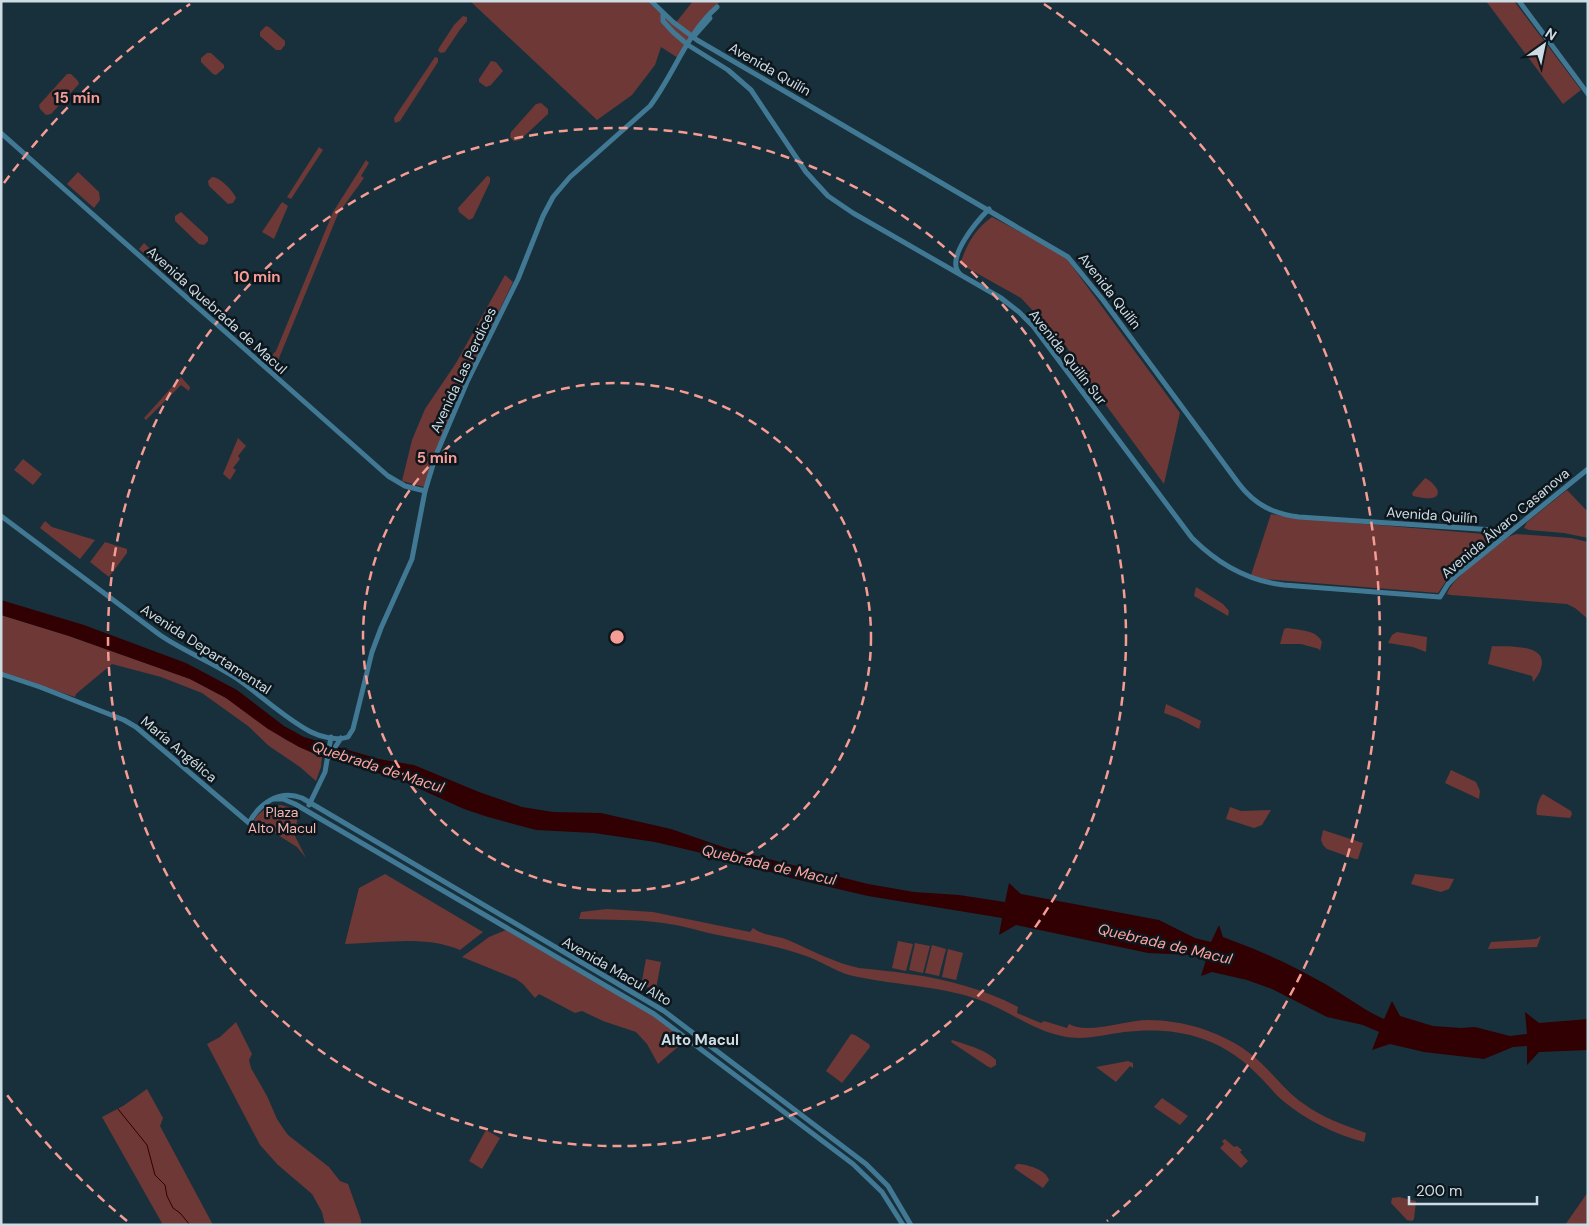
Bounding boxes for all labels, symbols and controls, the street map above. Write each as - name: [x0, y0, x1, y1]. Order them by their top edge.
- north arrow: [1519, 20, 1569, 70]
- text: N: [1542, 24, 1560, 44]
- street label: Avenida Quilín: [726, 38, 814, 100]
- text: 15 min: [54, 88, 100, 108]
- street label: Avenida Quebrada de Macul: [143, 242, 291, 378]
- street label: Avenida Quilín: [1075, 249, 1145, 333]
- text: 10 min: [233, 267, 281, 287]
- street label: Avenida Las Perdices: [426, 304, 500, 436]
- street label: Avenida Quilín Sur: [1025, 306, 1111, 408]
- text: 5 min: [417, 448, 457, 468]
- street label: Avenida Álvaro Casanova: [1437, 464, 1573, 582]
- street label: Avenida Quilín: [1386, 503, 1478, 527]
- street label: Avenida Departamental: [137, 600, 275, 698]
- centre of rings: [608, 628, 626, 646]
- street label: María Angélica: [137, 712, 221, 786]
- water label: Quebrada de Macul: [310, 736, 447, 798]
- park label: Plaza Alto Macul: [248, 803, 316, 837]
- water label: Quebrada de Macul: [700, 840, 839, 890]
- water label: Quebrada de Macul: [1096, 919, 1235, 969]
- street label: Avenida Macul Alto: [559, 932, 675, 1010]
- district label: Alto Macul: [661, 1030, 739, 1050]
- scale bar: [1409, 1174, 1536, 1206]
- text: 200 m: [1416, 1181, 1462, 1201]

